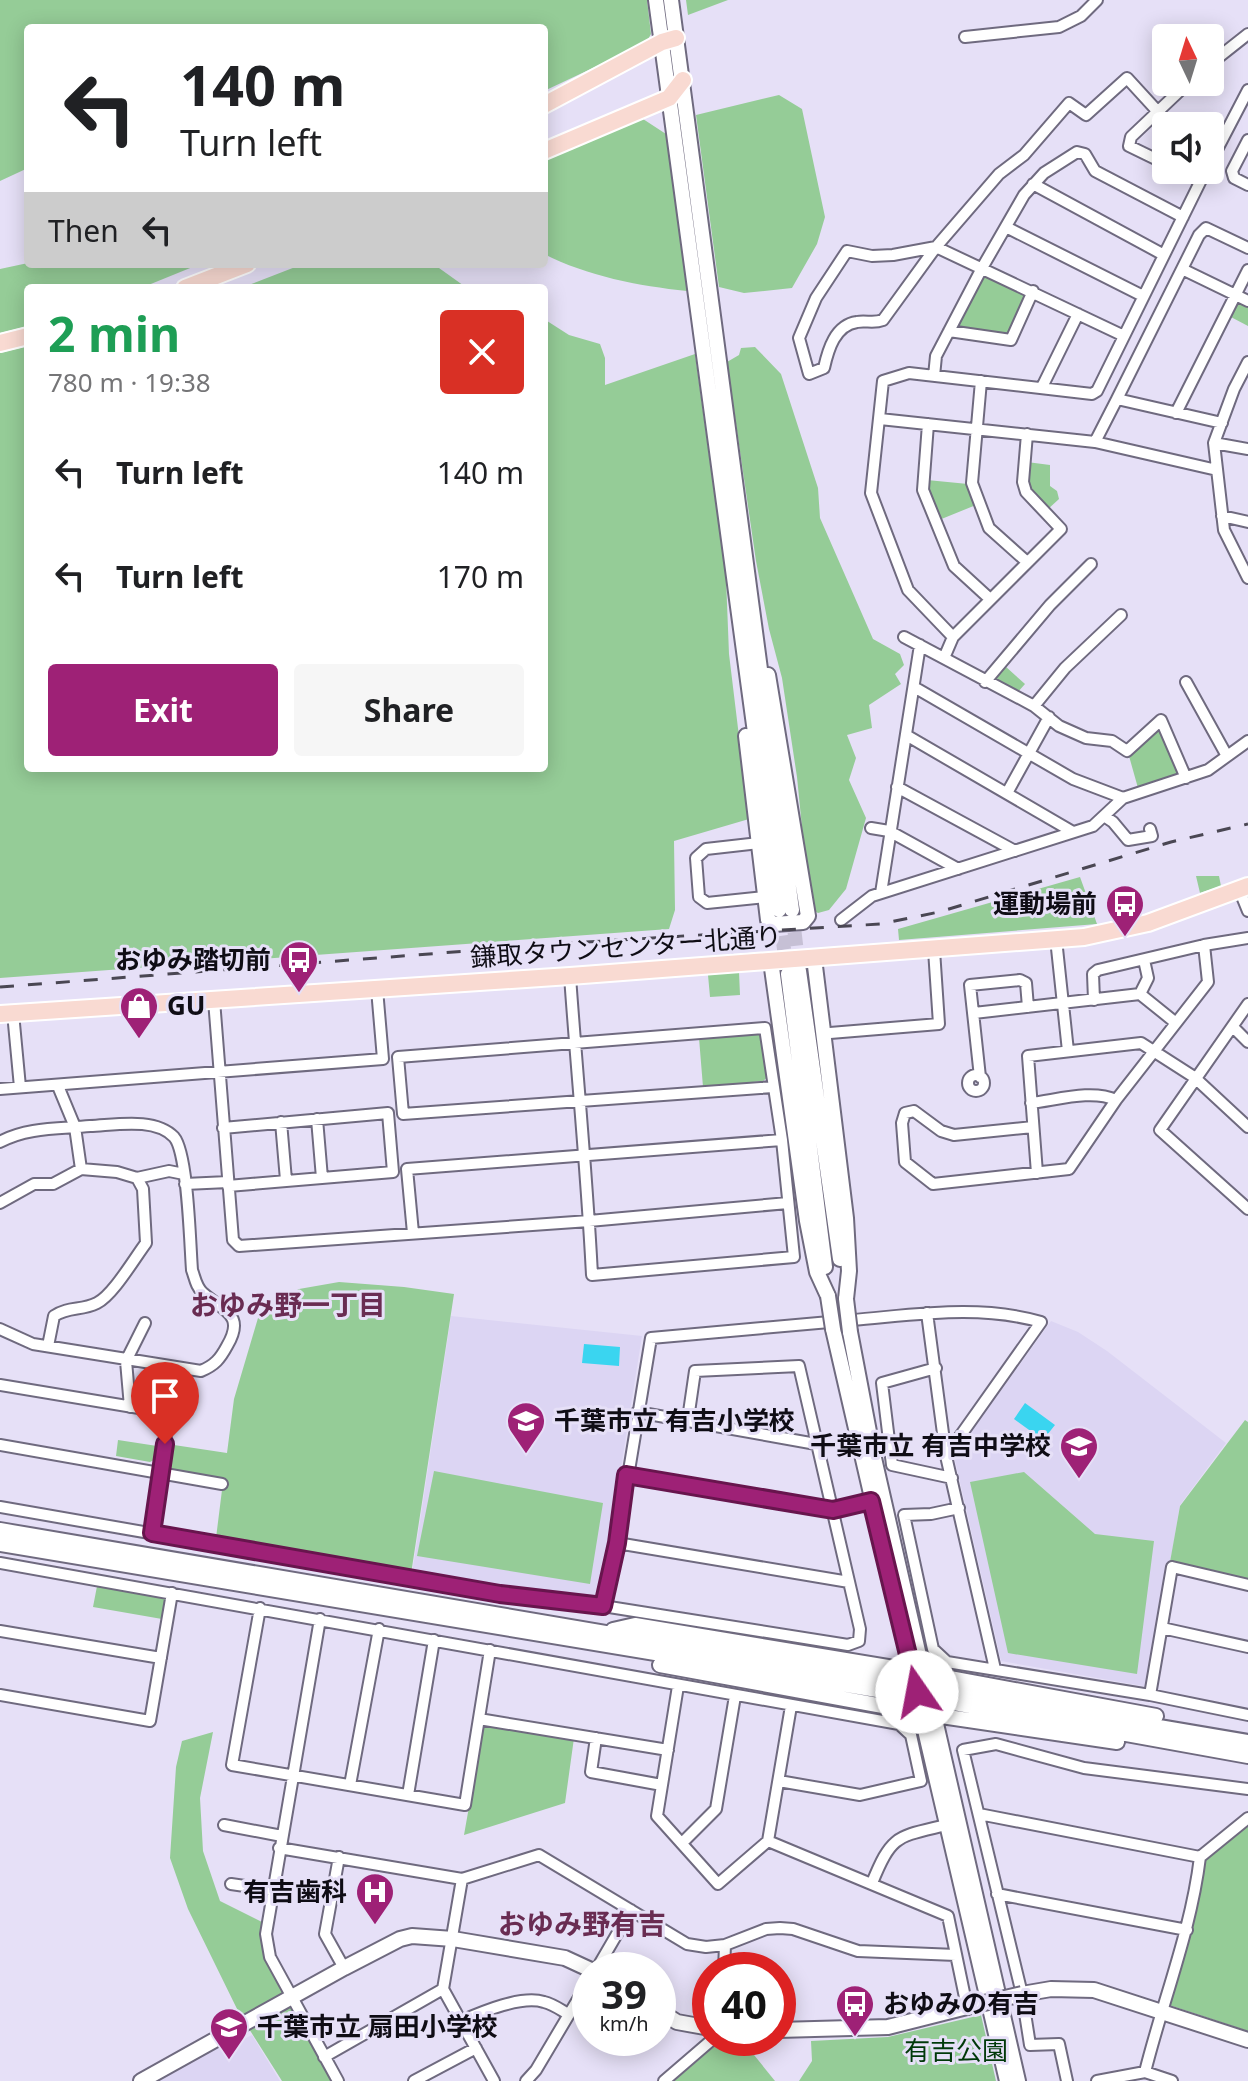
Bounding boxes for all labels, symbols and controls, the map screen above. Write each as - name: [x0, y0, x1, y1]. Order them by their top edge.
- north arrow: [1152, 24, 1224, 96]
- map controls: [1152, 24, 1224, 184]
- text: 140 m: [180, 46, 345, 122]
- icon: left: [48, 56, 152, 160]
- button: sound: [1152, 112, 1224, 184]
- text: Turn left: [180, 118, 322, 167]
- icon: left: [135, 208, 179, 252]
- text: Then: [48, 210, 119, 251]
- text: 2 min: [48, 301, 180, 366]
- button: close: [440, 310, 524, 394]
- text: 780 m · 19:38: [48, 364, 211, 400]
- icon: left: [48, 450, 92, 494]
- text: Turn left: [116, 452, 244, 493]
- text: 140 m: [437, 452, 524, 493]
- icon: left: [48, 554, 92, 598]
- text: Turn left: [116, 556, 244, 597]
- text: 170 m: [437, 556, 524, 597]
- button: Exit: [48, 664, 278, 756]
- button: Share: [294, 664, 524, 756]
- bus stop icon: 運動場前: [1104, 883, 1146, 938]
- place label: 運動場前: [993, 885, 1097, 921]
- street label: 鎌取タウンセンター北通り: [469, 917, 783, 975]
- bus stop icon: おゆみ踏切前: [278, 939, 320, 994]
- place label: おゆみ踏切前: [115, 941, 271, 977]
- shop icon: GU: [118, 985, 160, 1040]
- place label: GU: [167, 987, 205, 1023]
- district label: おゆみ野一丁目: [190, 1285, 386, 1323]
- pin: [131, 1362, 199, 1444]
- icon: arrive: [143, 1374, 187, 1418]
- school or university icon: 千葉市立 有吉小学校: [505, 1400, 547, 1455]
- place label: 千葉市立 有吉小学校: [554, 1402, 795, 1438]
- school or university icon: 千葉市立 有吉中学校: [1058, 1425, 1100, 1480]
- place label: 千葉市立 有吉中学校: [810, 1427, 1051, 1463]
- position arrow: [875, 1650, 959, 1734]
- hospital icon: 有吉歯科: [354, 1871, 396, 1926]
- place label: 有吉歯科: [243, 1873, 347, 1909]
- district label: おゆみ野有吉: [498, 1904, 666, 1942]
- speed limit sign: 40: [692, 1952, 796, 2056]
- text: 39: [601, 1966, 647, 2021]
- bus stop icon: おゆみの有吉: [834, 1983, 876, 2038]
- place label: おゆみの有吉: [883, 1985, 1039, 2021]
- school or university icon: 千葉市立 扇田小学校: [208, 2006, 250, 2061]
- place label: 千葉市立 扇田小学校: [257, 2008, 498, 2044]
- text: km/h: [599, 2010, 649, 2037]
- park label: 有吉公園: [904, 2032, 1008, 2068]

